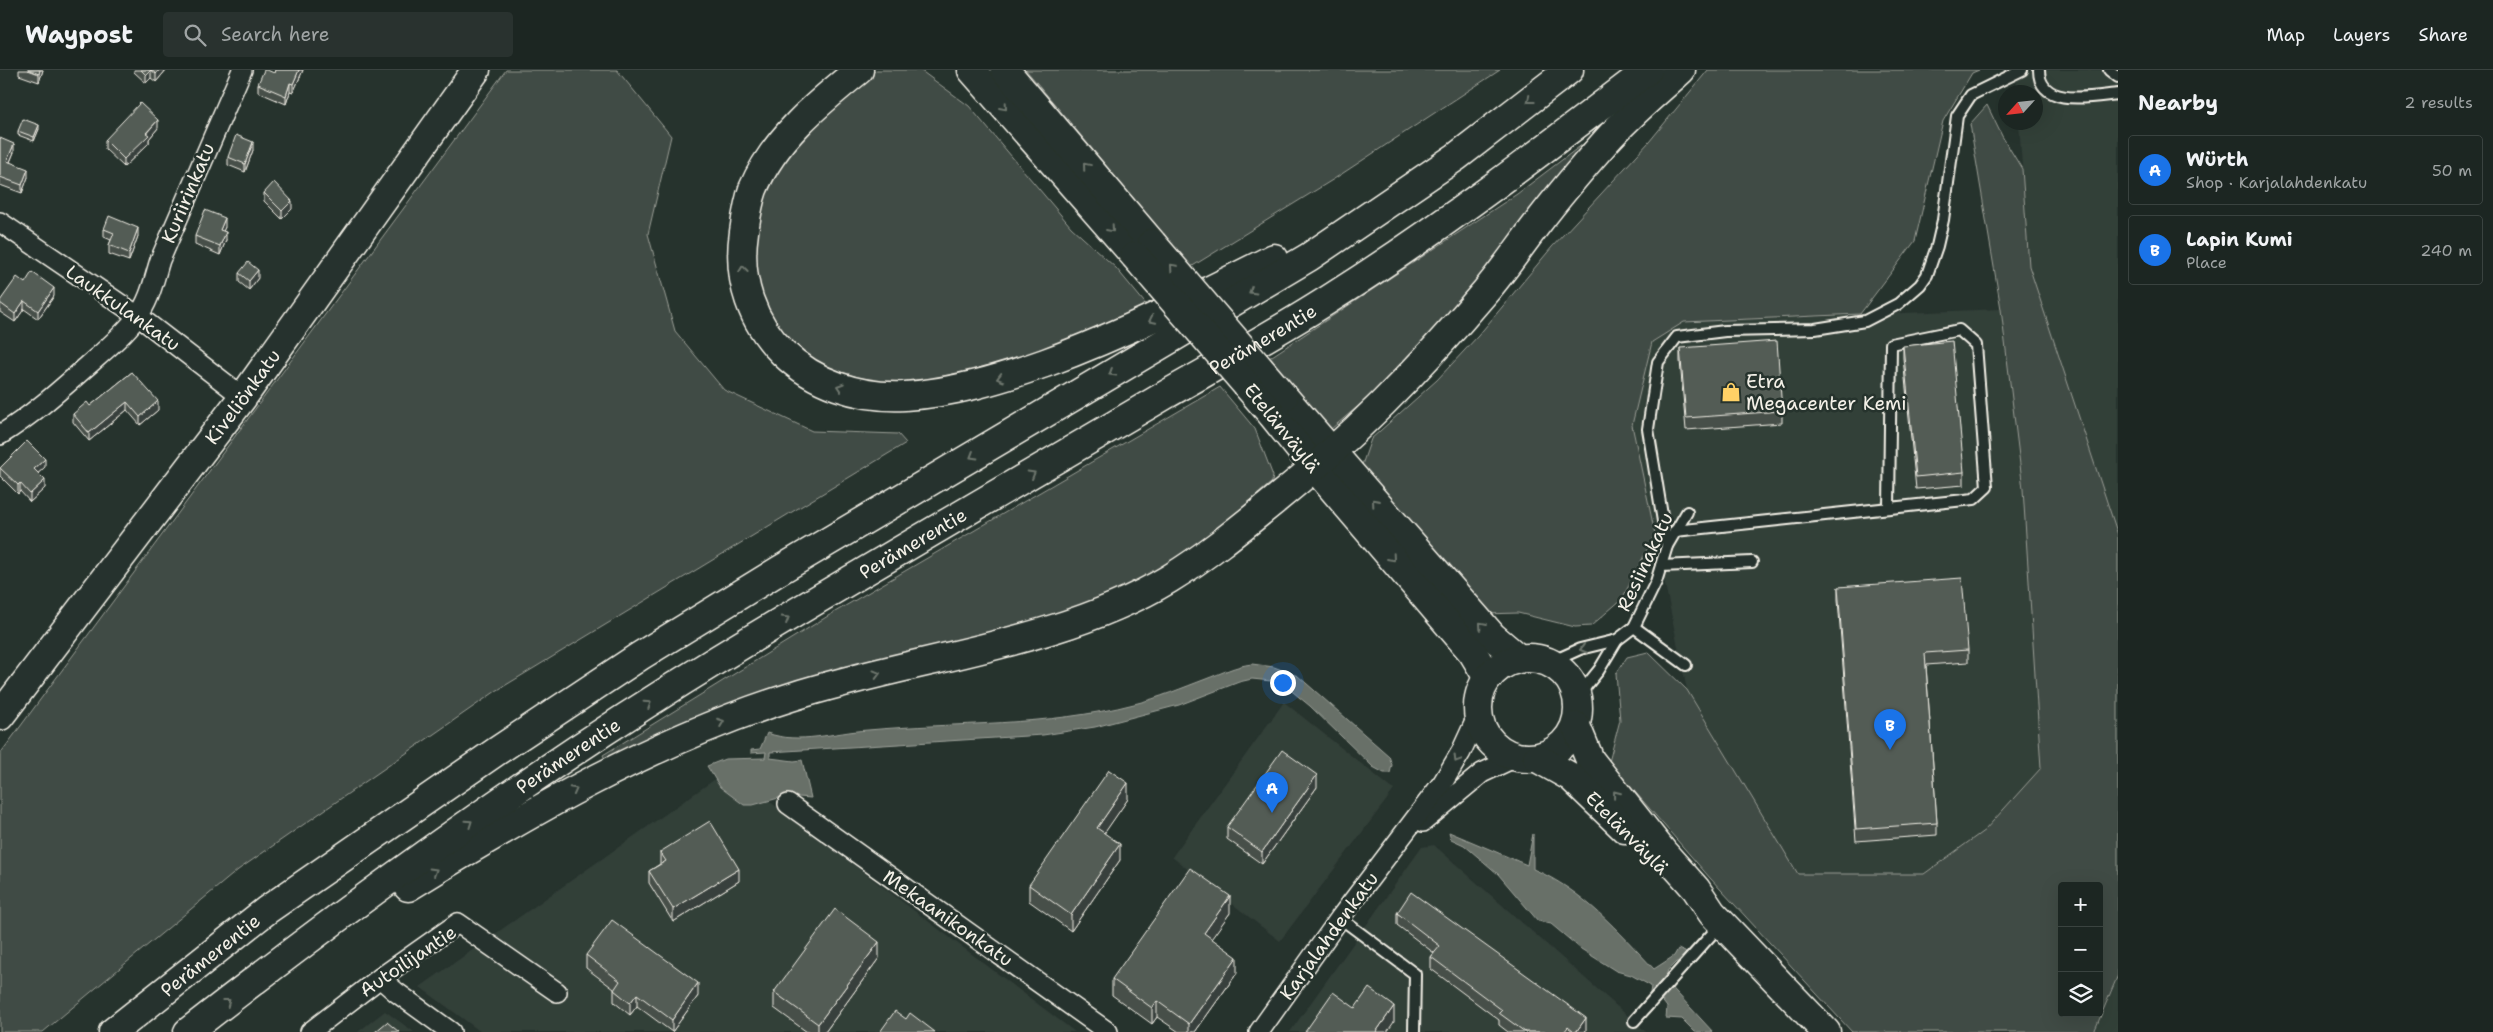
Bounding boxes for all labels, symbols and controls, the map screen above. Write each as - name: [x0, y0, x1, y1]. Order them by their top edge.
- search box: [163, 12, 513, 57]
- text: Waypost: [25, 19, 133, 51]
- icon: search: [181, 21, 209, 49]
- text: Search here: [221, 22, 329, 47]
- text: Map: [2267, 23, 2305, 47]
- text: Layers: [2333, 23, 2390, 47]
- text: Share: [2418, 23, 2468, 47]
- north arrow: [1998, 85, 2043, 130]
- text: Nearby: [2138, 89, 2218, 117]
- text: 2 results: [2404, 92, 2473, 113]
- one-way arrow: [1527, 94, 1536, 102]
- one-way arrow: [999, 101, 1008, 110]
- street label: Kuriirinkatu: [156, 139, 220, 247]
- text: Würth: [2186, 147, 2248, 172]
- text: A: [2149, 160, 2161, 181]
- text: 50 m: [2432, 160, 2472, 181]
- one-way arrow: [1083, 162, 1092, 171]
- text: Shop · Karjalahdenkatu: [2186, 172, 2367, 193]
- one-way arrow: [1106, 223, 1114, 232]
- text: Lapin Kumi: [2186, 227, 2293, 252]
- text: B: [2150, 240, 2160, 261]
- text: 240 m: [2420, 240, 2472, 261]
- text: Place: [2186, 252, 2227, 273]
- street label: Laukkulankatu: [61, 259, 185, 357]
- one-way arrow: [1170, 264, 1179, 273]
- one-way arrow: [739, 265, 749, 274]
- one-way arrow: [1249, 284, 1258, 294]
- street label: Perämerentie: [1204, 298, 1321, 380]
- one-way arrow: [1148, 313, 1157, 324]
- street label: Kiveliönkatu: [199, 344, 286, 449]
- one-way arrow: [1109, 367, 1118, 377]
- place label: Etra Megacenter Kemi: [1746, 369, 1907, 416]
- one-way arrow: [996, 372, 1005, 382]
- street label: Etelänväylä: [1238, 378, 1326, 478]
- shop icon: Etra Megacenter Kemi: [1720, 381, 1742, 403]
- one-way arrow: [837, 383, 845, 393]
- one-way arrow: [969, 449, 978, 459]
- one-way arrow: [1026, 470, 1035, 480]
- one-way arrow: [1372, 499, 1381, 508]
- street label: Perämerentie: [854, 502, 971, 584]
- street label: Resiinakatu: [1611, 508, 1679, 616]
- one-way arrow: [1386, 553, 1395, 562]
- one-way arrow: [781, 615, 790, 625]
- one-way arrow: [1479, 622, 1488, 631]
- one-way arrow: [1579, 643, 1588, 653]
- one-way arrow: [872, 669, 881, 680]
- your location: [1270, 670, 1296, 696]
- one-way arrow: [643, 701, 652, 711]
- pin: B: [1874, 709, 1906, 750]
- street label: Perämerentie: [511, 712, 625, 799]
- one-way arrow: [717, 717, 725, 727]
- one-way arrow: [1453, 753, 1463, 762]
- pin: A: [1256, 772, 1288, 813]
- one-way arrow: [569, 786, 578, 796]
- street label: Etelänväylä: [1580, 786, 1674, 880]
- one-way arrow: [1613, 790, 1622, 799]
- one-way arrow: [463, 820, 473, 829]
- street label: Mekaanikonkatu: [878, 864, 1018, 972]
- street label: Karjalahdenkatu: [1274, 867, 1384, 1005]
- one-way arrow: [428, 868, 437, 878]
- map controls: [2058, 882, 2103, 1017]
- button: +: [2058, 882, 2103, 927]
- street label: Perämerentie: [155, 908, 265, 1002]
- street label: Autoilijantie: [355, 919, 461, 1003]
- button: −: [2058, 927, 2103, 972]
- button: layers: [2058, 972, 2103, 1017]
- one-way arrow: [221, 999, 230, 1007]

